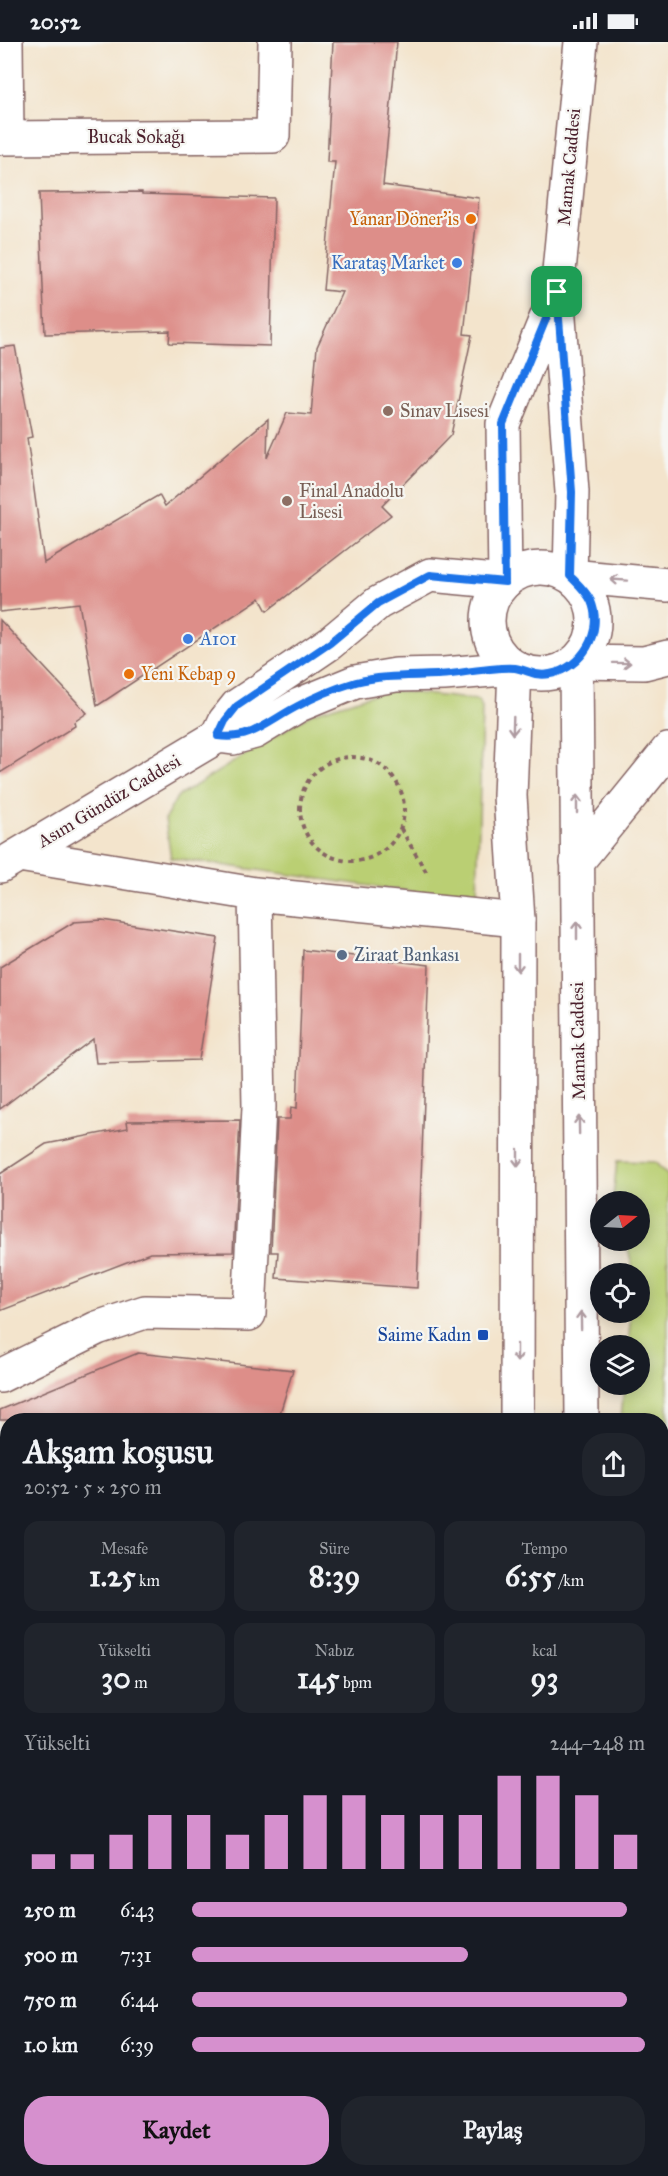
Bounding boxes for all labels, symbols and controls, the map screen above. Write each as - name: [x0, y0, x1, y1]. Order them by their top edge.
- text: 20:52: [30, 8, 80, 35]
- street label: Mamak Caddesi: [553, 107, 585, 227]
- street label: Bucak Sokağı: [87, 126, 185, 149]
- place label: Yanar Döner'is: [350, 208, 459, 230]
- marker: Yanar Döner'is: [464, 212, 478, 226]
- place label: Karataş Market: [331, 252, 446, 274]
- marker: Karataş Market: [450, 256, 464, 270]
- pin: [531, 266, 582, 317]
- icon: arrive: [540, 275, 573, 308]
- place label: Sınav Lisesi: [400, 400, 489, 422]
- marker: Sınav Lisesi: [381, 404, 395, 418]
- place label: Final Anadolu Lisesi: [299, 480, 404, 523]
- marker: Final Anadolu Lisesi: [280, 494, 294, 508]
- one-way arrow: [610, 574, 630, 585]
- place label: A101: [199, 628, 237, 650]
- marker: A101: [181, 632, 195, 646]
- one-way arrow: [612, 657, 632, 669]
- place label: Yeni Kebap 9: [141, 663, 236, 685]
- marker: Yeni Kebap 9: [122, 667, 136, 681]
- one-way arrow: [507, 716, 519, 736]
- street label: Asım Gündüz Caddesi: [33, 750, 185, 853]
- one-way arrow: [571, 794, 583, 814]
- one-way arrow: [571, 921, 583, 941]
- place label: Ziraat Bankası: [354, 944, 459, 966]
- marker: Ziraat Bankası: [335, 948, 349, 962]
- one-way arrow: [512, 953, 524, 973]
- street label: Mamak Caddesi: [566, 982, 590, 1100]
- one-way arrow: [573, 1116, 585, 1136]
- one-way arrow: [512, 1148, 524, 1168]
- north arrow: [590, 1191, 650, 1251]
- map controls: [590, 1191, 650, 1395]
- button: locate: [590, 1263, 650, 1323]
- one-way arrow: [575, 1311, 587, 1331]
- place label: Saime Kadın: [378, 1324, 471, 1346]
- marker: Saime Kadın: [476, 1328, 490, 1342]
- button: layers: [590, 1335, 650, 1395]
- one-way arrow: [511, 1343, 523, 1363]
- text: Akşam koşusu: [24, 1432, 213, 1472]
- button: share: [582, 1433, 645, 1496]
- text: 20:52 · 5 × 250 m: [24, 1475, 161, 1499]
- text: Mesafe: [101, 1539, 148, 1558]
- text: Süre: [319, 1539, 350, 1558]
- text: Tempo: [522, 1539, 567, 1558]
- text: 1.25: [89, 1558, 136, 1594]
- text: 8:39: [309, 1558, 360, 1594]
- text: 6:55: [505, 1558, 556, 1594]
- text: km: [136, 1571, 160, 1590]
- text: /km: [556, 1571, 584, 1590]
- text: Yükselti: [98, 1641, 151, 1660]
- text: Nabız: [315, 1641, 354, 1660]
- text: kcal: [532, 1641, 557, 1660]
- text: 30: [101, 1660, 131, 1696]
- text: 145: [297, 1660, 339, 1696]
- text: 93: [530, 1660, 559, 1696]
- text: m: [131, 1673, 148, 1692]
- text: bpm: [339, 1673, 372, 1692]
- text: Yükselti: [24, 1731, 90, 1755]
- text: 244–248 m: [550, 1731, 645, 1755]
- text: 250 m: [24, 1898, 76, 1922]
- text: 6:43: [120, 1898, 154, 1922]
- text: 500 m: [24, 1943, 78, 1967]
- text: 7:31: [120, 1943, 152, 1967]
- text: 750 m: [24, 1988, 77, 2012]
- text: 6:44: [120, 1988, 158, 2012]
- text: 1.0 km: [24, 2033, 78, 2057]
- text: 6:39: [120, 2033, 154, 2057]
- button: Kaydet: [24, 2096, 329, 2165]
- button: Paylaş: [341, 2096, 645, 2165]

